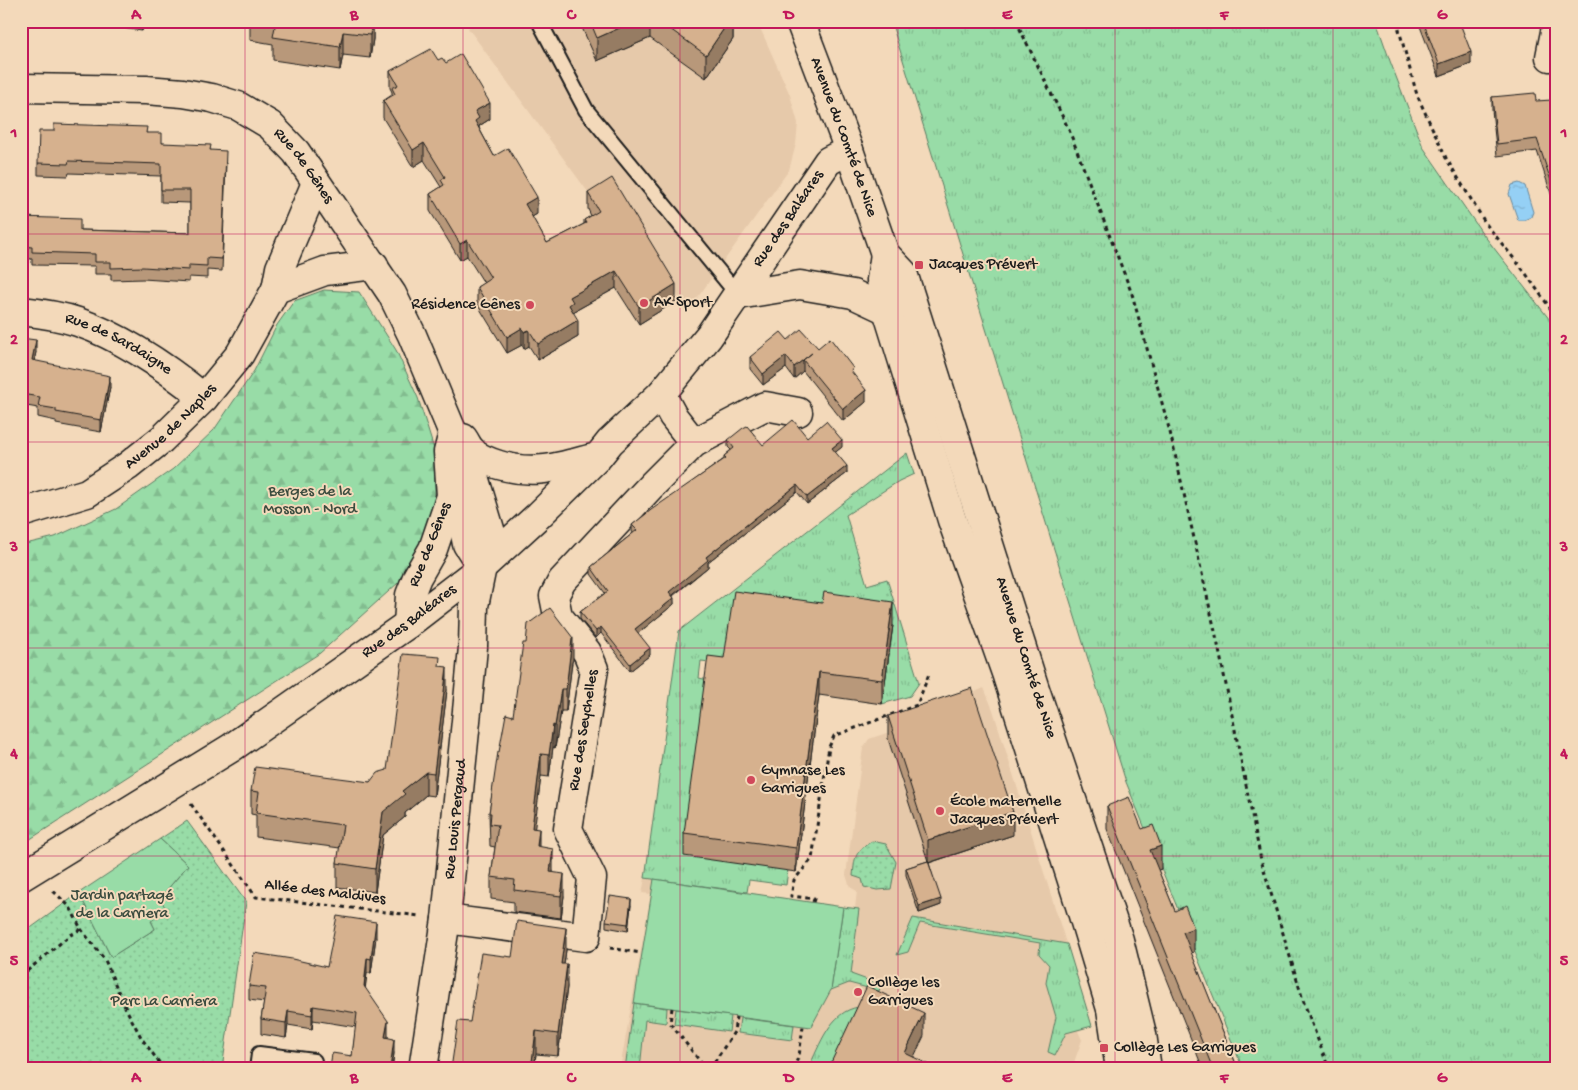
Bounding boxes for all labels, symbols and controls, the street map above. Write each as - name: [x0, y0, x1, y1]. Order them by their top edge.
- text: A: [130, 7, 142, 26]
- text: B: [349, 7, 359, 26]
- text: C: [566, 7, 577, 26]
- text: D: [782, 7, 795, 26]
- text: E: [1002, 7, 1013, 26]
- text: F: [1219, 7, 1230, 26]
- text: G: [1437, 7, 1448, 26]
- street label: Avenue du Comté de Nice: [805, 55, 881, 220]
- street label: Rue de Gênes: [269, 124, 338, 208]
- text: 1: [10, 125, 17, 144]
- text: 1: [1560, 125, 1567, 144]
- street label: Rue des Baléares: [749, 166, 829, 271]
- place label: Jacques Prévert: [929, 256, 1039, 275]
- marker: Jacques Prévert: [913, 259, 925, 271]
- place label: AK Sport: [654, 294, 713, 313]
- place label: Résidence Gênes: [411, 296, 521, 315]
- marker: AK Sport: [638, 297, 650, 309]
- marker: Résidence Gênes: [524, 299, 536, 311]
- street label: Rue de Sardaigne: [63, 309, 176, 380]
- text: 2: [10, 332, 18, 351]
- text: 2: [1560, 332, 1568, 351]
- street label: Avenue de Naples: [121, 380, 222, 474]
- park label: Berges de la Mosson - Nord: [263, 483, 358, 520]
- street label: Rue de Gênes: [405, 499, 457, 590]
- text: 3: [9, 539, 18, 558]
- text: 3: [1559, 539, 1568, 558]
- street label: Avenue du Comté de Nice: [991, 575, 1061, 742]
- street label: Rue des Baléares: [358, 580, 461, 663]
- street label: Rue des Seychelles: [565, 667, 603, 792]
- text: 4: [9, 746, 18, 765]
- text: 4: [1559, 746, 1568, 765]
- street label: Rue Louis Pergaud: [441, 757, 472, 880]
- place label: Gymnase Les Garrigues: [761, 762, 846, 799]
- marker: Gymnase Les Garrigues: [745, 774, 757, 786]
- place label: École maternelle Jacques Prévert: [950, 793, 1062, 830]
- marker: École maternelle Jacques Prévert: [934, 805, 946, 817]
- street label: Allée des Maldives: [263, 876, 388, 910]
- park label: Jardin partagé de la Carriera: [71, 887, 174, 924]
- text: 5: [10, 953, 19, 972]
- text: 5: [1560, 953, 1569, 972]
- place label: Collège les Garrigues: [868, 974, 940, 1011]
- marker: Collège les Garrigues: [852, 986, 864, 998]
- park label: Parc La Carriera: [110, 993, 218, 1012]
- place label: Collège Les Garrigues: [1114, 1039, 1257, 1058]
- marker: Collège Les Garrigues: [1098, 1042, 1110, 1054]
- text: A: [130, 1070, 142, 1089]
- text: B: [349, 1070, 359, 1089]
- text: C: [566, 1070, 577, 1089]
- text: D: [782, 1070, 795, 1089]
- text: E: [1002, 1070, 1013, 1089]
- text: F: [1219, 1070, 1230, 1089]
- text: G: [1437, 1070, 1448, 1089]

